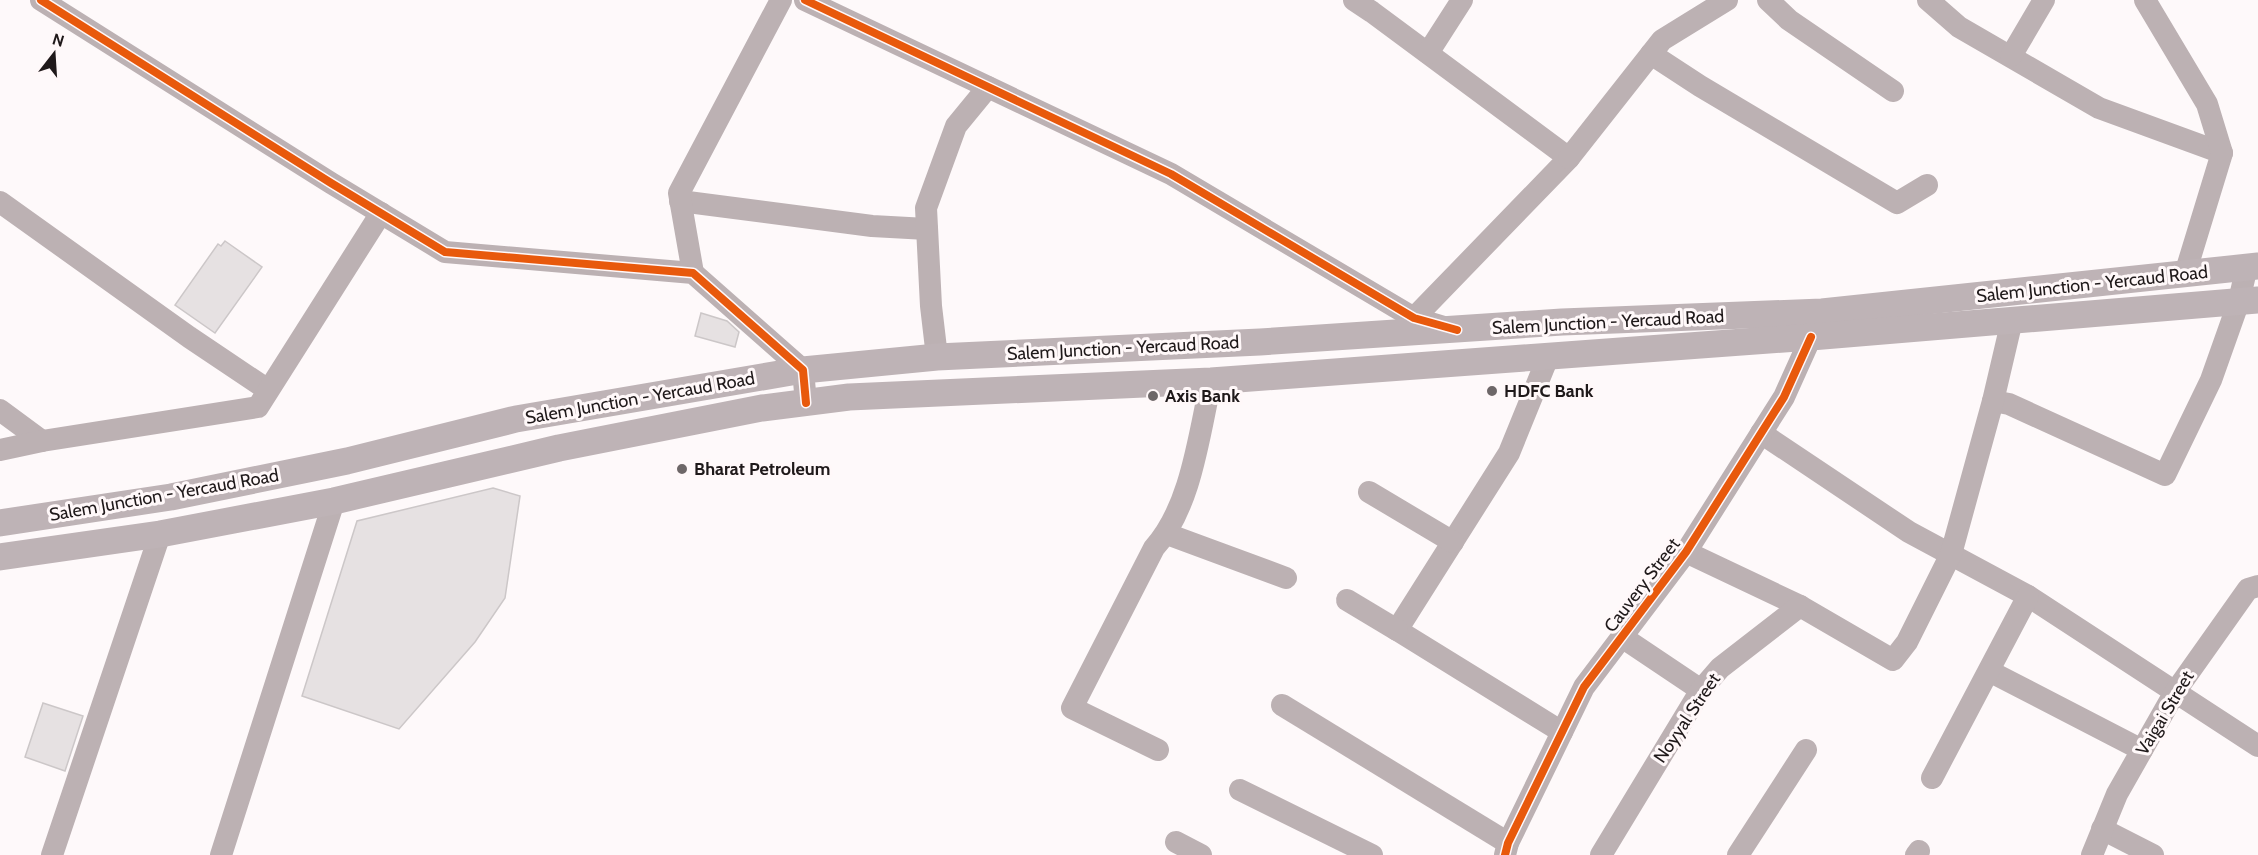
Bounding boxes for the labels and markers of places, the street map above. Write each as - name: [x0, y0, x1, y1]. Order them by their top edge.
- place label: HDFC Bank: [1504, 380, 1594, 402]
- marker: HDFC Bank: [1485, 384, 1499, 398]
- place label: Axis Bank: [1165, 385, 1240, 407]
- marker: Axis Bank: [1146, 389, 1160, 403]
- place label: Bharat Petroleum: [694, 458, 830, 480]
- marker: Bharat Petroleum: [675, 462, 689, 476]

